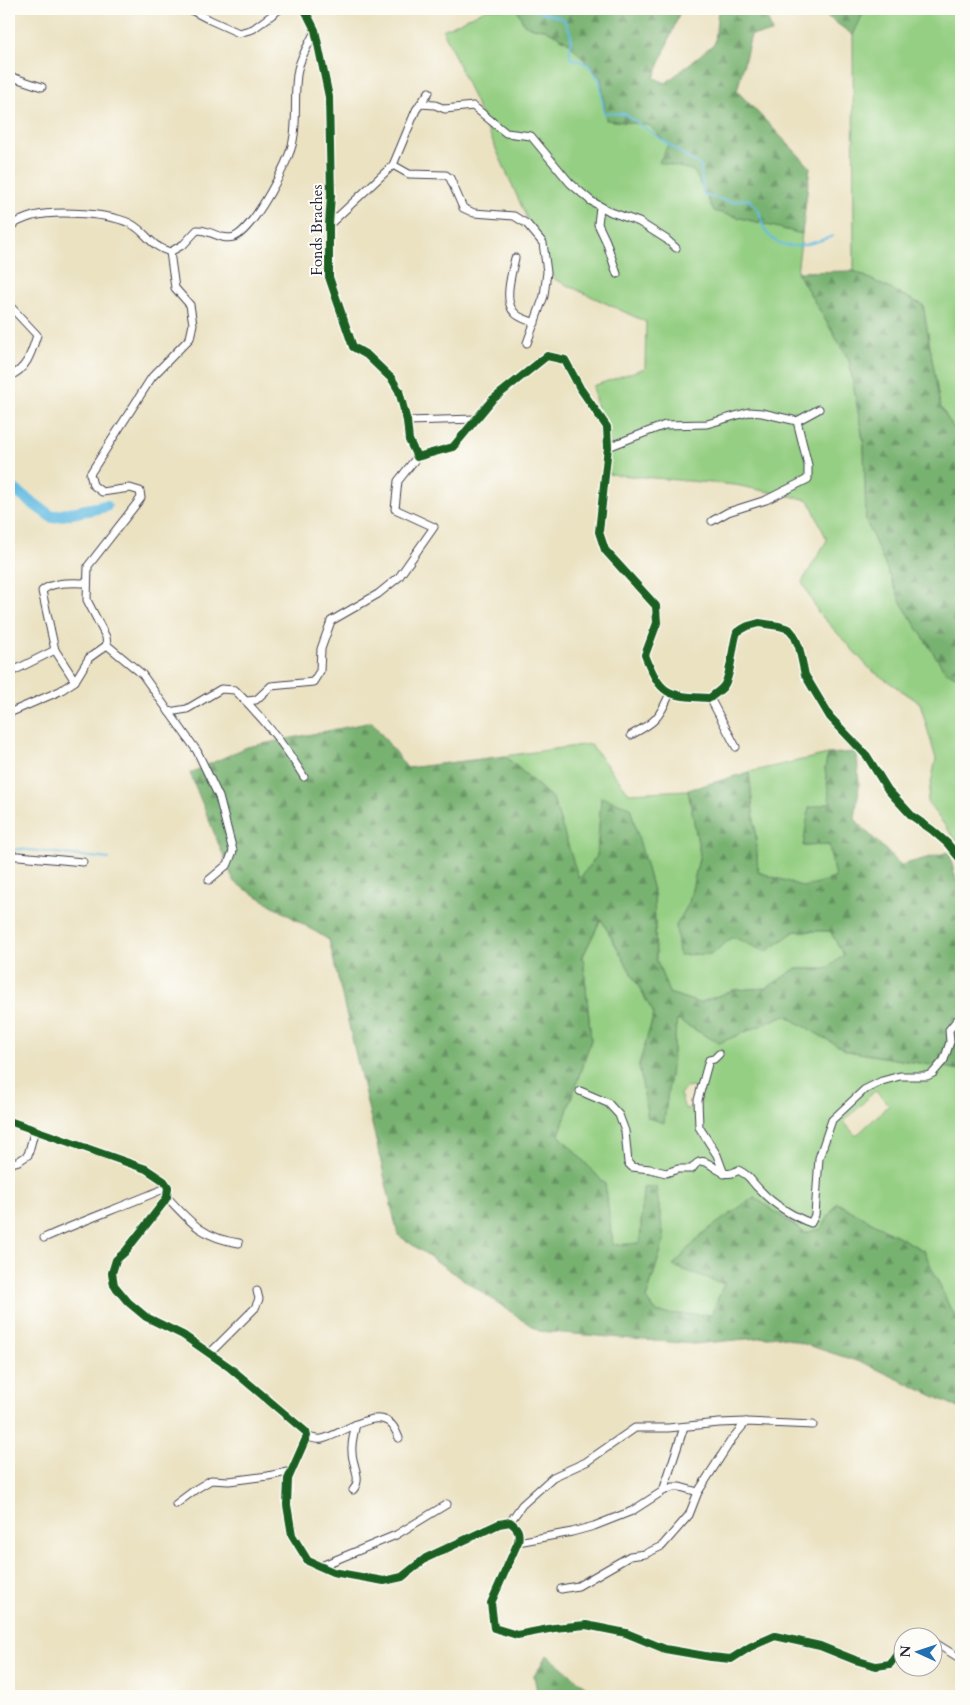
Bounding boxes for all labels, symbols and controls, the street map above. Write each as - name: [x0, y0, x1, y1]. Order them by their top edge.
- street label: Fonds Braches: [307, 184, 327, 276]
- north arrow: [892, 1628, 942, 1678]
- text: N: [896, 1645, 915, 1658]

